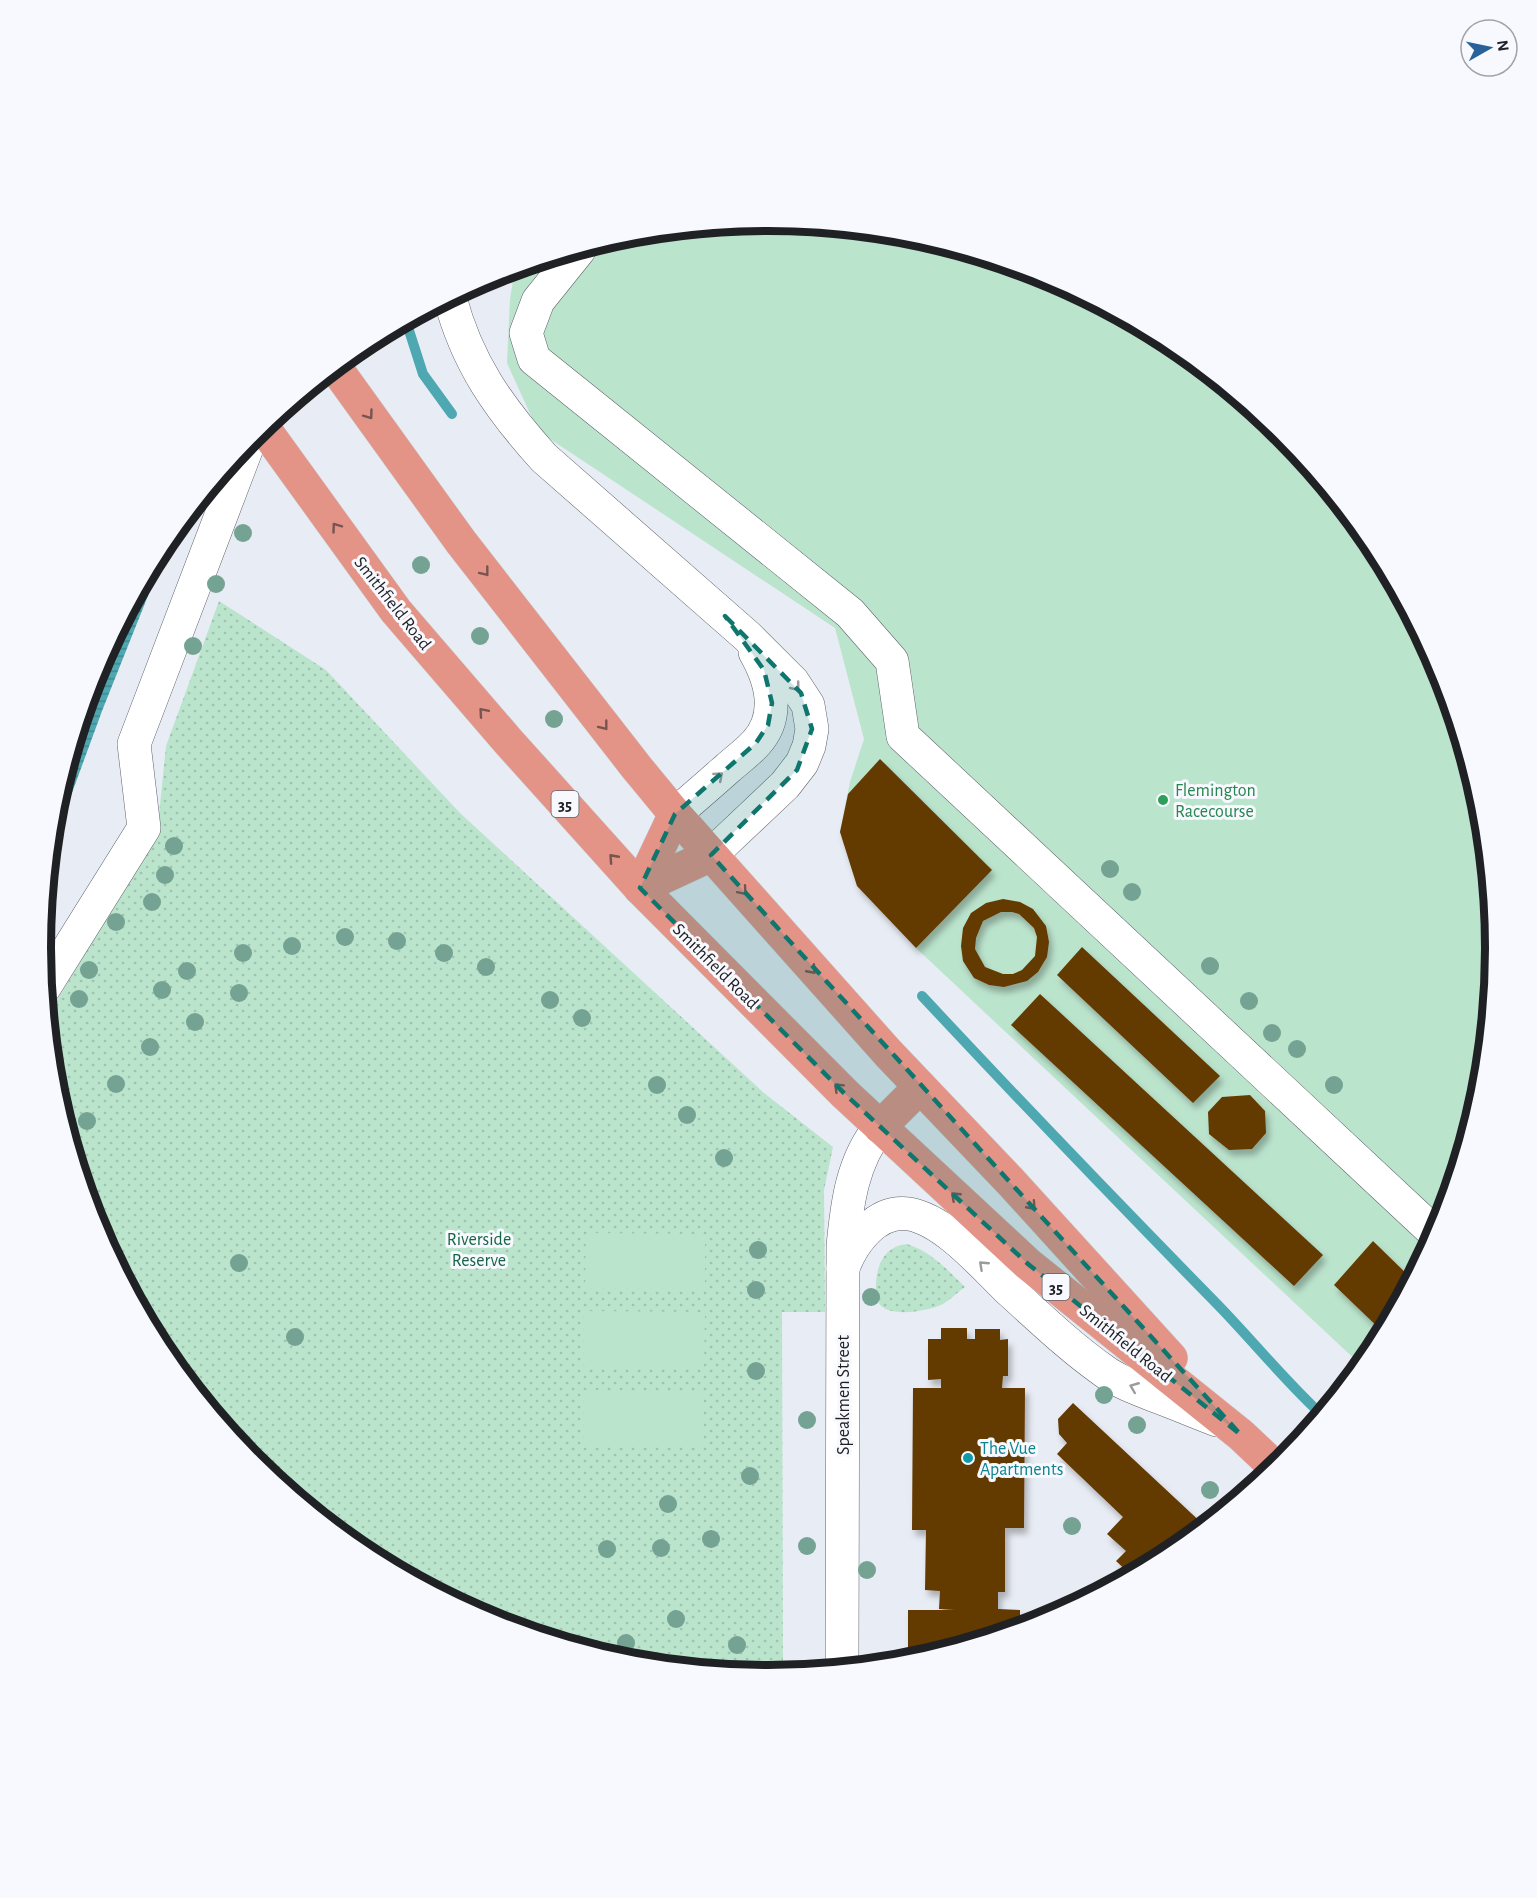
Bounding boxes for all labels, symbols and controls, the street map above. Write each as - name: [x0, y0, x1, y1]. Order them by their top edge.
- north arrow: [1459, 18, 1519, 78]
- text: N: [1494, 39, 1512, 53]
- one-way arrow: [362, 408, 373, 419]
- one-way arrow: [332, 522, 343, 533]
- street label: Smithfield Road: [350, 554, 434, 654]
- one-way arrow: [477, 565, 488, 576]
- one-way arrow: [789, 680, 800, 691]
- one-way arrow: [479, 708, 490, 719]
- one-way arrow: [597, 719, 608, 730]
- one-way arrow: [712, 772, 723, 783]
- place label: Flemington Racecourse: [1175, 782, 1256, 821]
- road number: 35: [552, 791, 578, 817]
- marker: Flemington Racecourse: [1156, 793, 1170, 807]
- one-way arrow: [609, 854, 620, 865]
- one-way arrow: [736, 885, 747, 895]
- street label: Smithfield Road: [669, 920, 762, 1013]
- one-way arrow: [805, 963, 816, 974]
- one-way arrow: [834, 1083, 845, 1094]
- one-way arrow: [951, 1192, 961, 1203]
- one-way arrow: [1025, 1199, 1036, 1209]
- park label: Riverside Reserve: [447, 1231, 511, 1270]
- one-way arrow: [979, 1262, 990, 1273]
- road number: 35: [1042, 1274, 1070, 1300]
- street label: Smithfield Road: [1076, 1301, 1175, 1386]
- street label: Speakmen Street: [835, 1335, 853, 1455]
- one-way arrow: [1129, 1382, 1140, 1394]
- place label: The Vue Apartments: [980, 1440, 1063, 1479]
- marker: The Vue Apartments: [961, 1451, 975, 1465]

